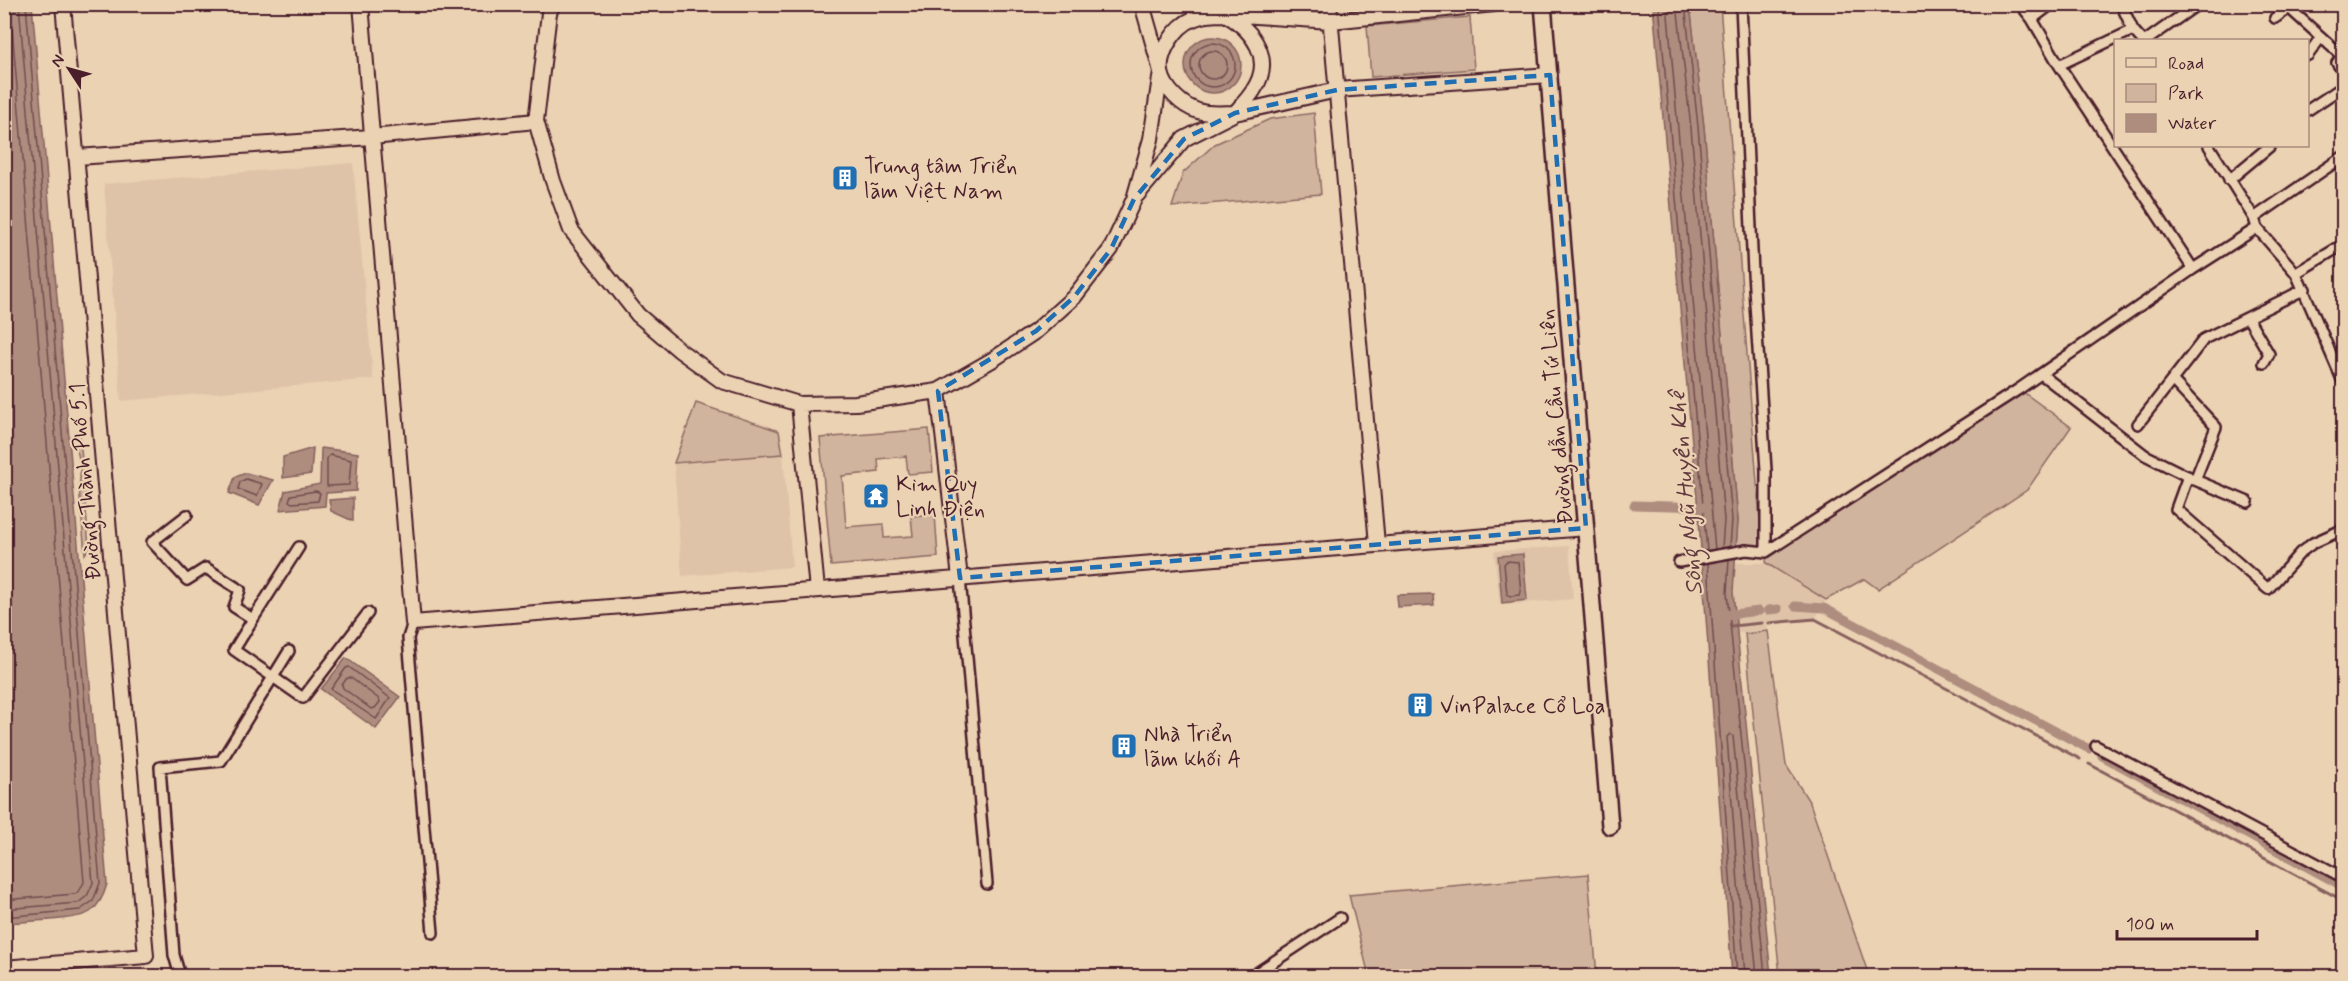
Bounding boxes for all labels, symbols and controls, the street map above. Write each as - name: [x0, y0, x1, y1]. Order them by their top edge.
- north arrow: [39, 39, 99, 99]
- legend: [2114, 39, 2309, 147]
- text: N: [46, 51, 70, 72]
- text: Road: [2168, 52, 2204, 76]
- text: Park: [2168, 82, 2204, 106]
- text: Water: [2168, 112, 2217, 136]
- place label: Trung tâm Triển lãm Việt Nam: [864, 153, 1017, 206]
- building icon: Trung tâm Triển lãm Việt Nam: [830, 163, 860, 193]
- street label: Đường dẫn Cầu Tứ Liên: [1534, 308, 1583, 526]
- street label: Đường Thành Phố 5.1: [63, 382, 112, 582]
- water label: Sông Ngũ Huyện Khê: [1662, 386, 1714, 596]
- place label: Kim Quy Linh Điện: [896, 471, 985, 524]
- temple icon: Kim Quy Linh Điện: [861, 481, 891, 511]
- building icon: VinPalace Cổ Loa: [1405, 690, 1435, 720]
- place label: VinPalace Cổ Loa: [1440, 693, 1606, 721]
- place label: Nhà Triển lãm khối A: [1144, 721, 1241, 774]
- building icon: Nhà Triển lãm khối A: [1109, 731, 1139, 761]
- scale bar: [2117, 903, 2256, 941]
- text: 100 m: [2126, 913, 2174, 937]

